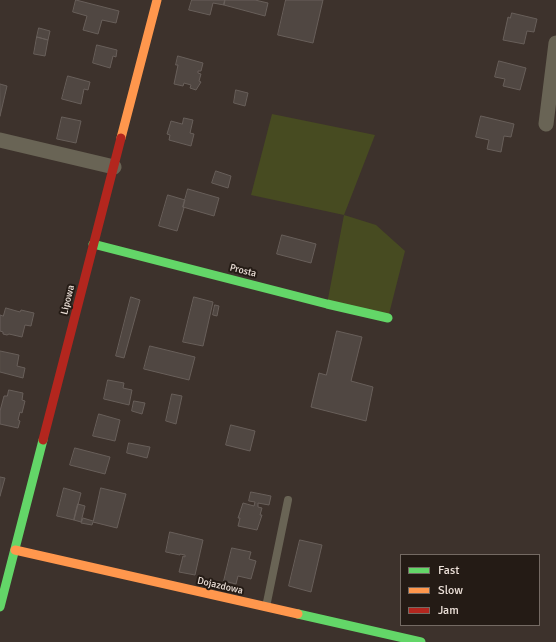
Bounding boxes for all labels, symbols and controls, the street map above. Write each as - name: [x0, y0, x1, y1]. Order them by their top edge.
- street label: Prosta: [228, 262, 258, 280]
- street label: Lipowa: [59, 284, 77, 316]
- legend: [400, 554, 540, 626]
- text: Fast: [438, 563, 459, 578]
- street label: Dojazdowa: [196, 575, 244, 597]
- text: Slow: [438, 583, 463, 598]
- text: Jam: [438, 603, 459, 618]

